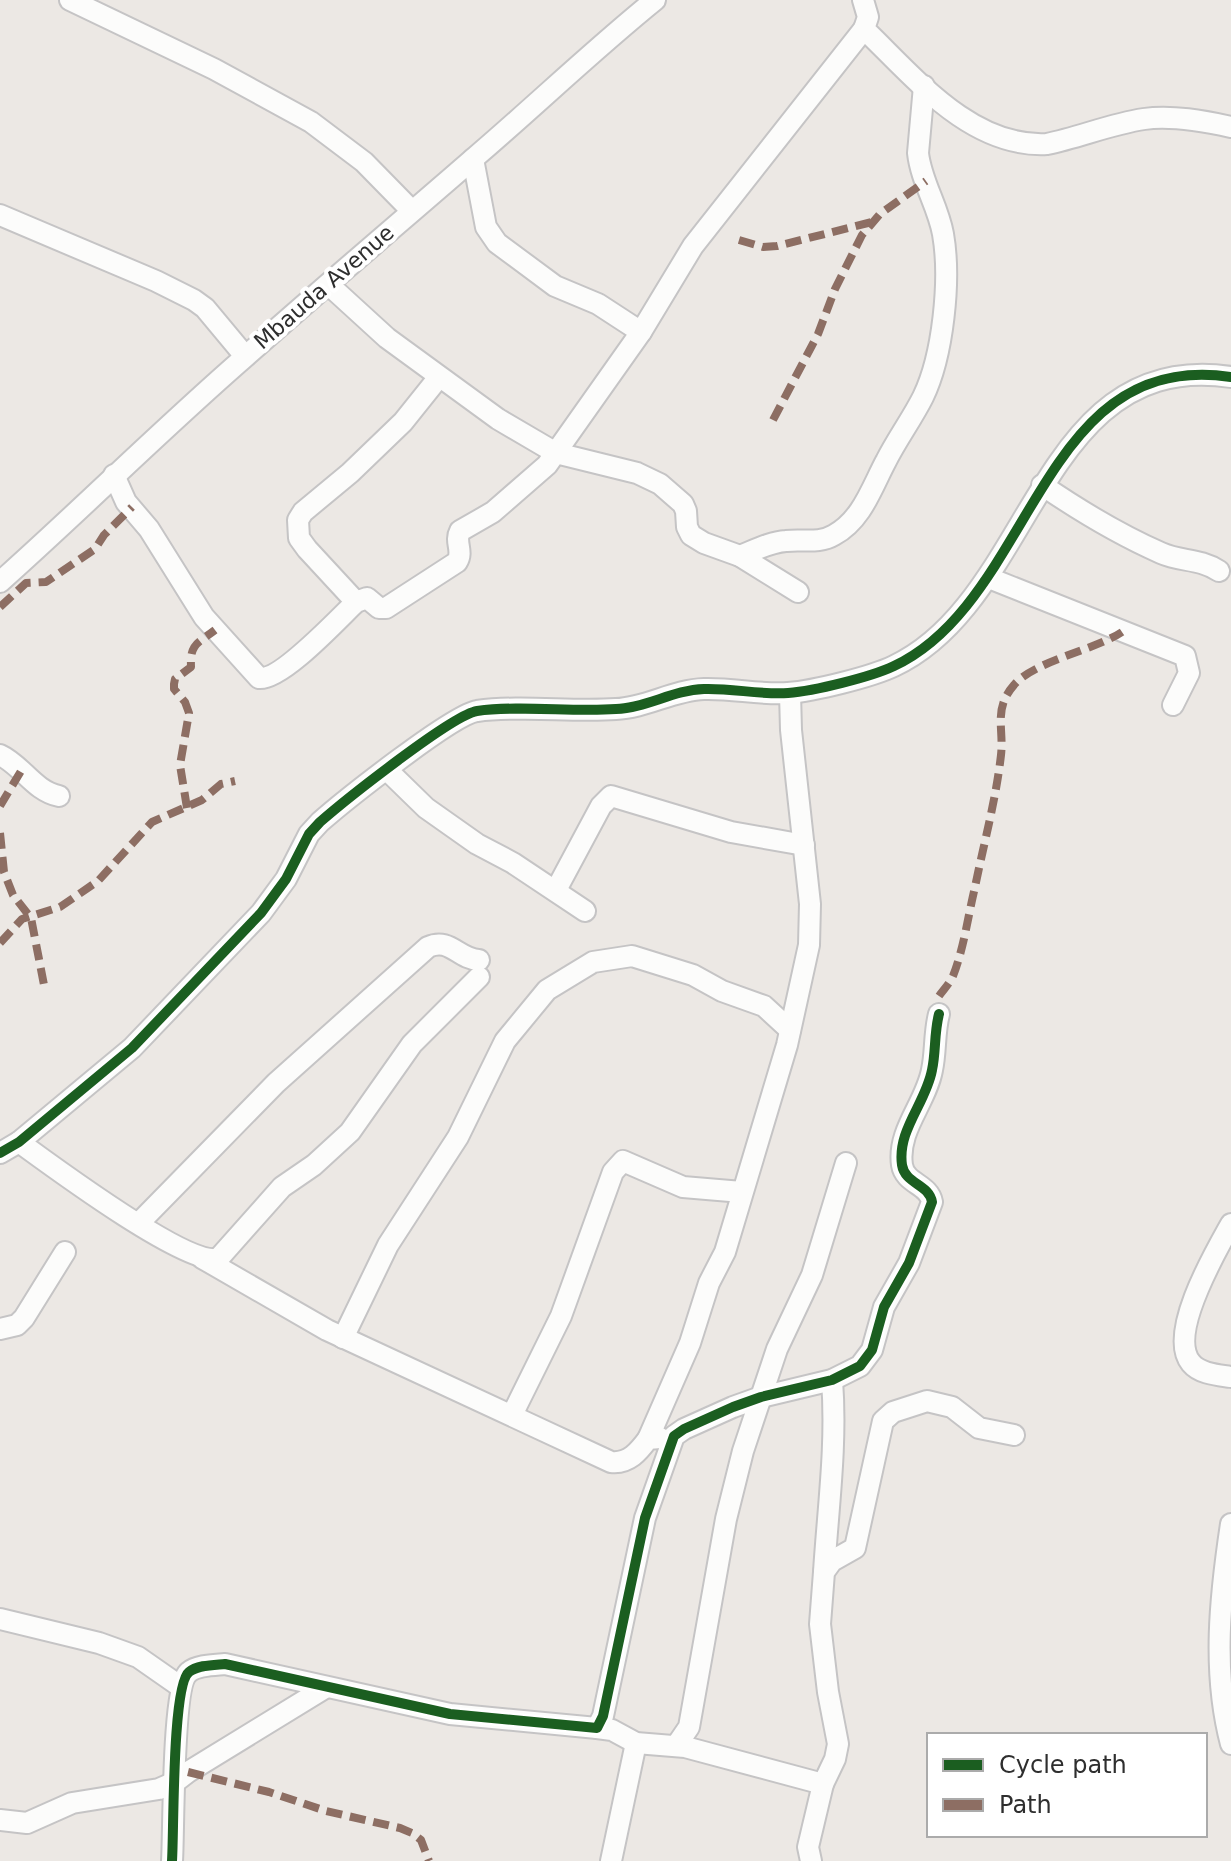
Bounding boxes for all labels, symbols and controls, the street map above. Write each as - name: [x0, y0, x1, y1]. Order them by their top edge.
- street label: Mbauda Avenue: [249, 220, 399, 354]
- legend: [927, 1733, 1207, 1837]
- text: Cycle path: [999, 1751, 1127, 1779]
- text: Path: [999, 1791, 1052, 1819]

